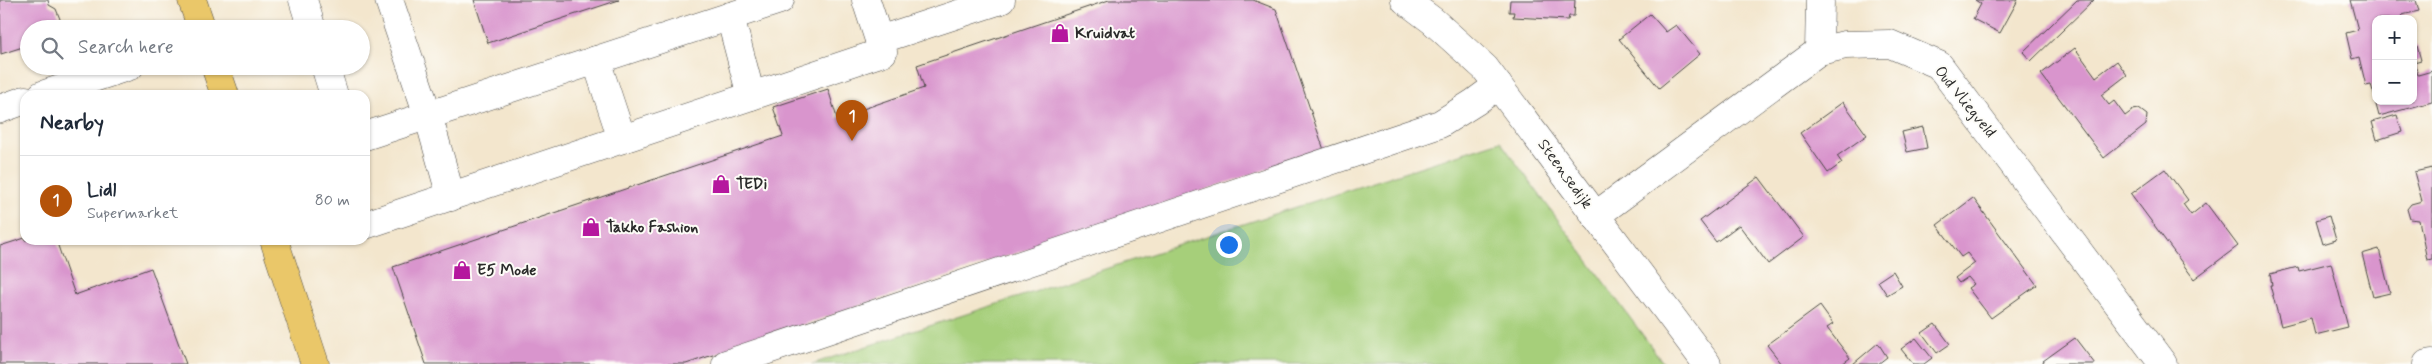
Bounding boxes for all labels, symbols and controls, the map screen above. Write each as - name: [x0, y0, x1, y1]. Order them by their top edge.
- map controls: [2372, 15, 2417, 105]
- button: +: [2372, 15, 2417, 60]
- search box: [20, 20, 370, 75]
- shop icon: Kruidvat: [1049, 22, 1071, 44]
- place label: Kruidvat: [1075, 23, 1135, 44]
- icon: search: [38, 34, 66, 62]
- text: Search here: [78, 35, 174, 60]
- button: −: [2372, 60, 2417, 105]
- street label: Oud Vliegveld: [1930, 62, 2000, 142]
- pin: 1: [836, 100, 868, 141]
- text: Nearby: [40, 109, 104, 137]
- street label: Steensedijk: [1533, 135, 1597, 213]
- shop icon: TEDi: [710, 173, 732, 195]
- place label: TEDi: [736, 174, 767, 195]
- text: Lidl: [87, 178, 116, 203]
- text: 1: [52, 190, 60, 211]
- text: 80 m: [315, 190, 350, 211]
- text: Supermarket: [87, 203, 178, 224]
- shop icon: Takko Fashion: [580, 216, 602, 238]
- place label: Takko Fashion: [606, 217, 698, 238]
- your location: [1216, 232, 1242, 258]
- shop icon: E5 Mode: [451, 259, 473, 281]
- place label: E5 Mode: [477, 260, 536, 281]

